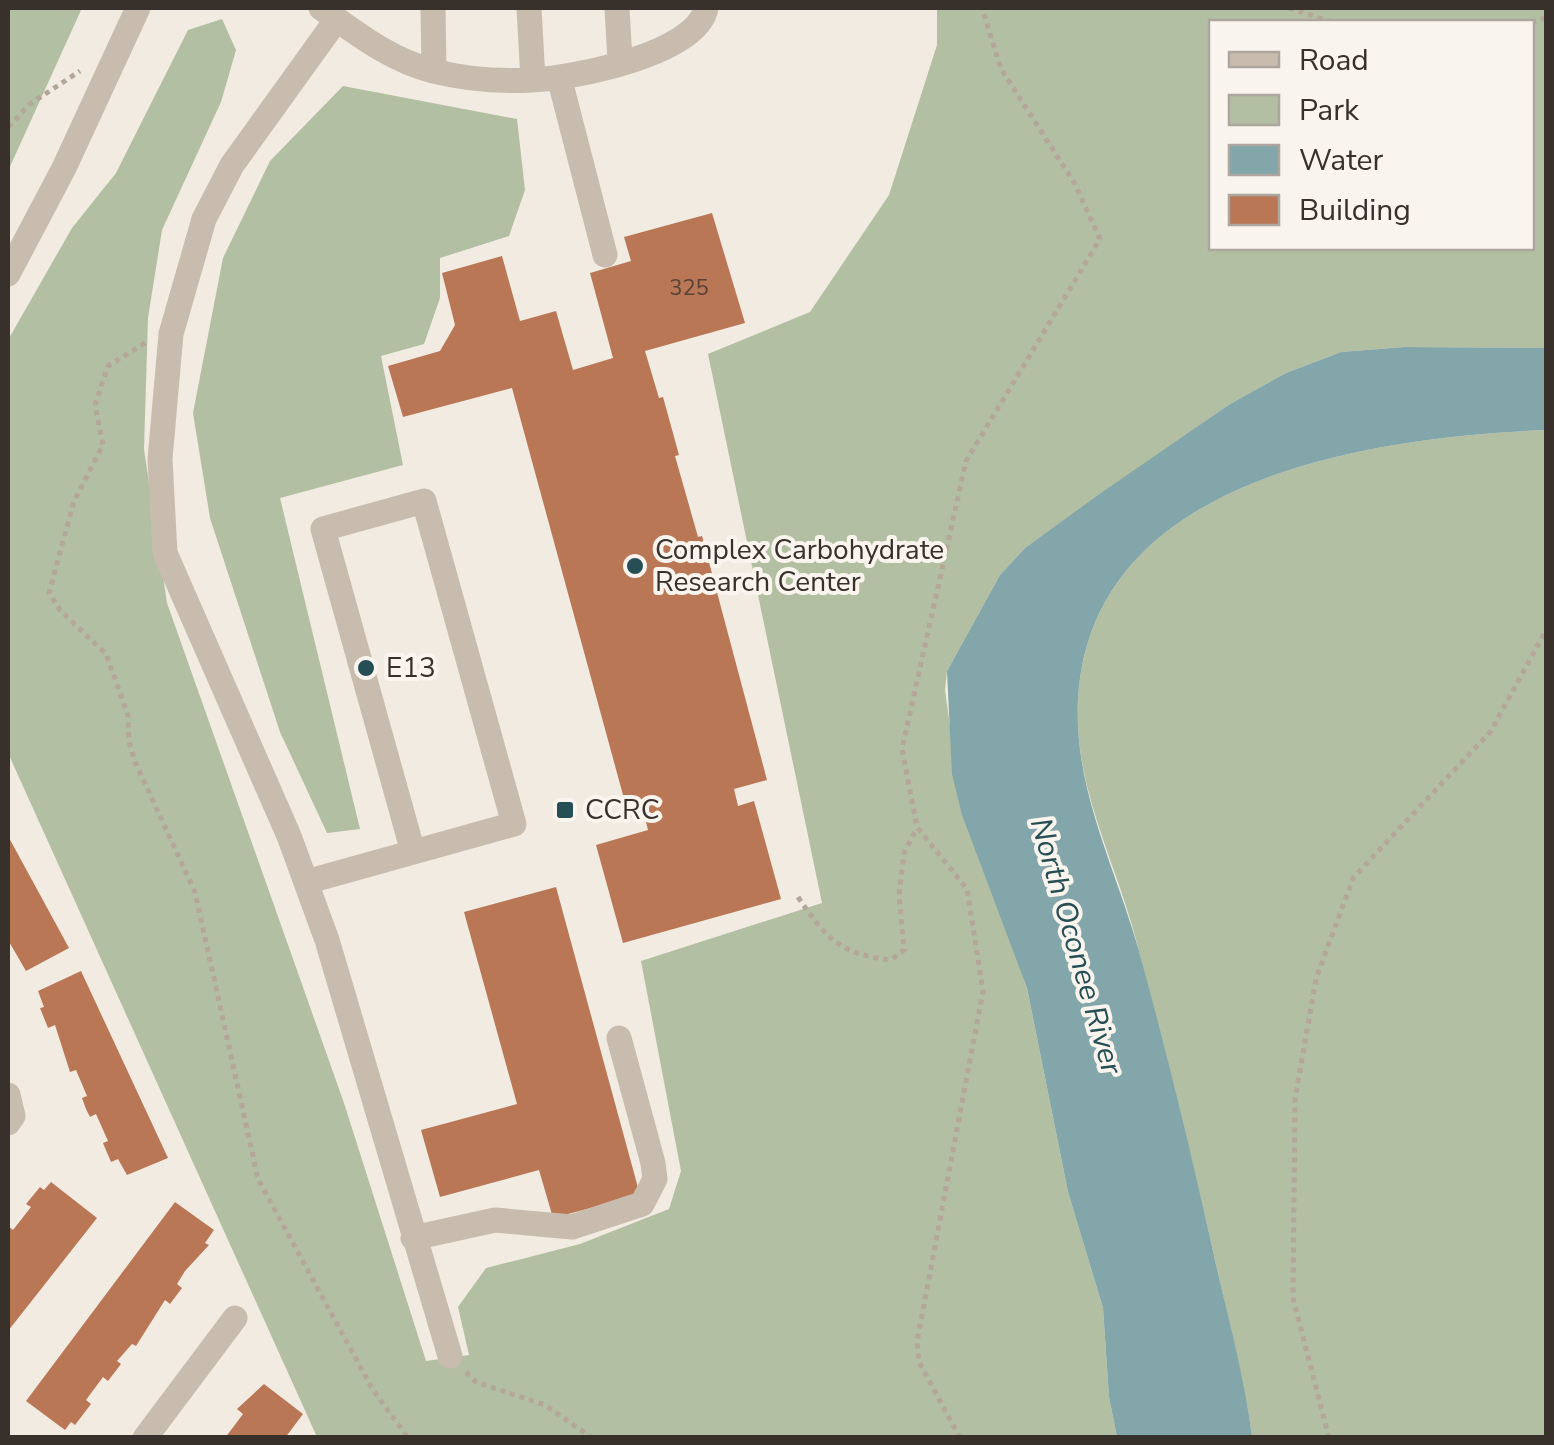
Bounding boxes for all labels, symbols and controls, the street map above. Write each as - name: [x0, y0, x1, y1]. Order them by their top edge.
- legend: [1209, 20, 1534, 250]
- text: Road: [1299, 40, 1369, 81]
- text: Park: [1299, 90, 1360, 131]
- text: Water: [1299, 140, 1384, 181]
- text: Building: [1299, 190, 1411, 231]
- house number: 325: [669, 273, 709, 303]
- place label: Complex Carbohydrate Research Center: [655, 531, 944, 601]
- marker: Complex Carbohydrate Research Center: [624, 555, 646, 577]
- place label: E13: [386, 649, 436, 687]
- marker: E13: [355, 657, 377, 679]
- place label: CCRC: [585, 791, 660, 829]
- marker: CCRC: [554, 799, 576, 821]
- water label: North Oconee River: [1020, 813, 1133, 1080]

